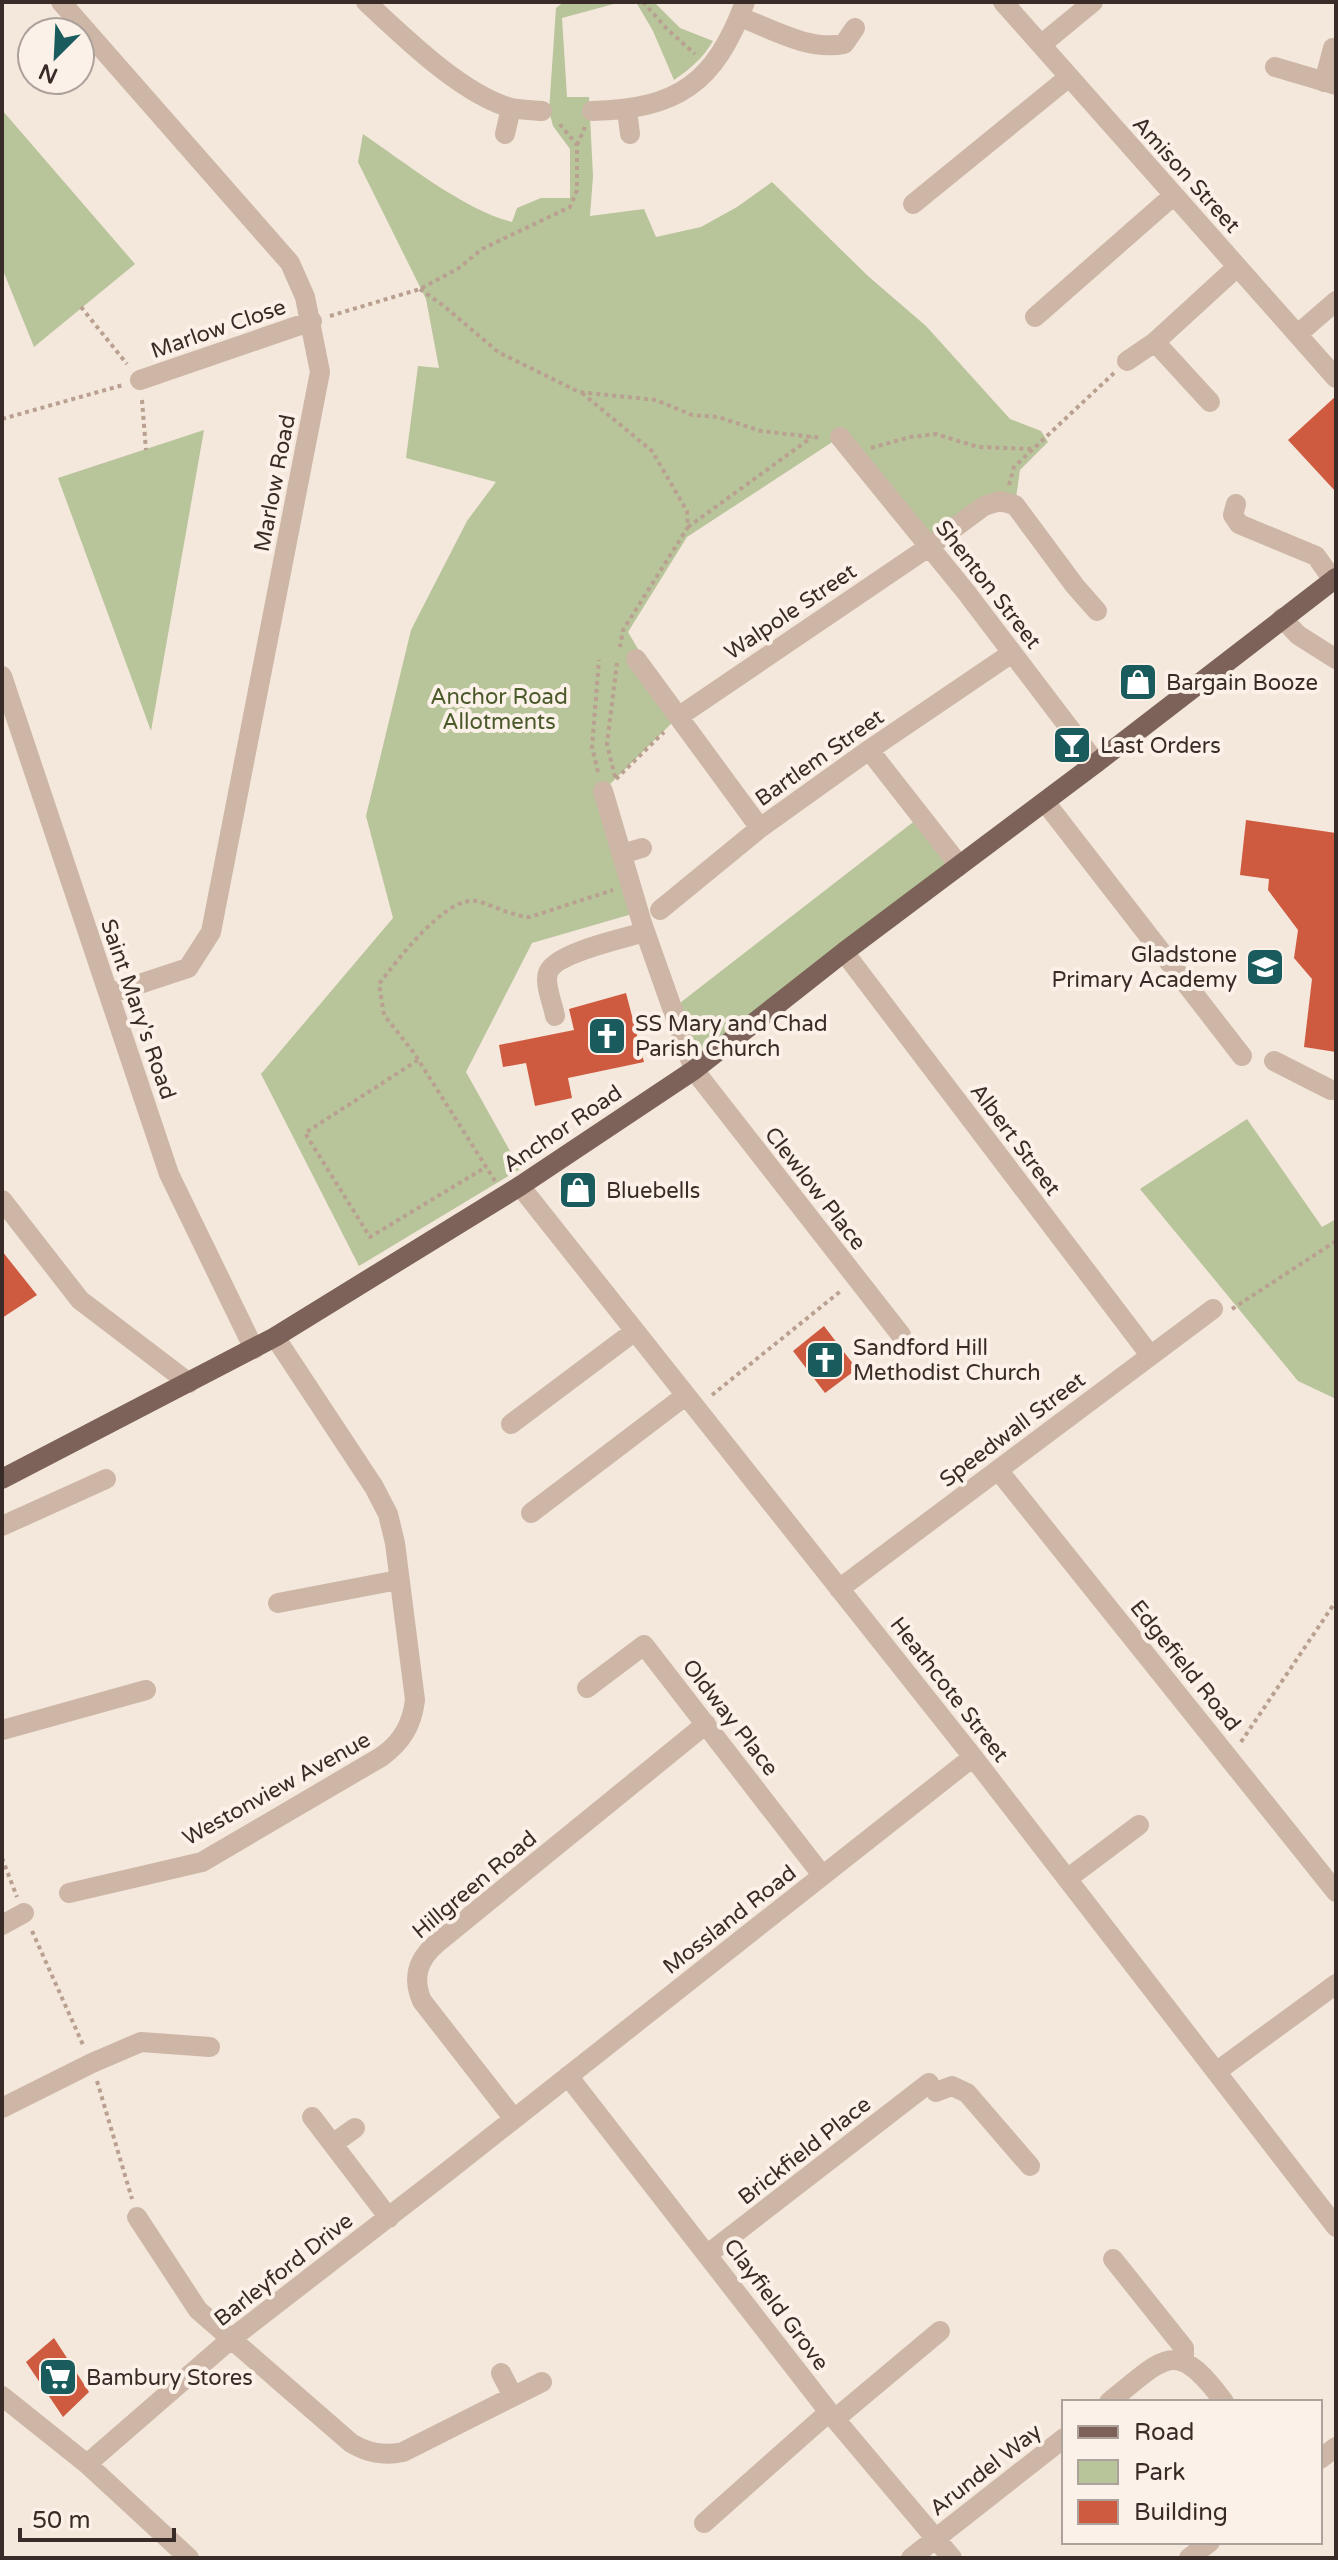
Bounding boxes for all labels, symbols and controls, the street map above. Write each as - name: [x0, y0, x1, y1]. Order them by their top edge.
- north arrow: [16, 16, 96, 96]
- text: N: [35, 58, 62, 89]
- street label: Amison Street: [1127, 111, 1245, 238]
- street label: Marlow Close: [147, 294, 289, 364]
- street label: Marlow Road: [249, 412, 301, 554]
- street label: Shenton Street: [930, 515, 1046, 654]
- street label: Walpole Street: [720, 558, 861, 665]
- shop icon: Bargain Booze: [1117, 661, 1159, 703]
- place label: Bargain Booze: [1166, 670, 1318, 696]
- park label: Anchor Road Allotments: [430, 684, 568, 735]
- street label: Bartlem Street: [750, 704, 889, 812]
- bar icon: Last Orders: [1051, 724, 1093, 766]
- place label: Last Orders: [1100, 733, 1221, 759]
- street label: Saint Mary's Road: [95, 916, 181, 1103]
- place label: Gladstone Primary Academy: [1052, 942, 1237, 993]
- school or university icon: Gladstone Primary Academy: [1244, 946, 1286, 988]
- place label: SS Mary and Chad Parish Church: [635, 1011, 828, 1062]
- church icon: SS Mary and Chad Parish Church: [586, 1015, 628, 1057]
- street label: Albert Street: [965, 1078, 1066, 1201]
- street label: Anchor Road: [498, 1080, 627, 1178]
- street label: Clewlow Place: [759, 1122, 871, 1255]
- shop icon: Bluebells: [557, 1169, 599, 1211]
- place label: Bluebells: [606, 1178, 700, 1204]
- place label: Sandford Hill Methodist Church: [853, 1335, 1041, 1386]
- church icon: Sandford Hill Methodist Church: [804, 1339, 846, 1381]
- street label: Speedwall Street: [935, 1367, 1090, 1493]
- street label: Edgefield Road: [1125, 1595, 1246, 1736]
- street label: Heathcote Street: [885, 1612, 1014, 1767]
- street label: Oldway Place: [677, 1654, 784, 1781]
- street label: Westonview Avenue: [178, 1727, 375, 1851]
- street label: Hillgreen Road: [407, 1825, 542, 1944]
- street label: Mossland Road: [658, 1860, 801, 1980]
- street label: Brickfield Place: [733, 2091, 876, 2211]
- street label: Barleyford Drive: [209, 2208, 358, 2332]
- street label: Clayfield Grove: [718, 2234, 834, 2376]
- supermarket icon: Bambury Stores: [37, 2356, 79, 2398]
- place label: Bambury Stores: [86, 2365, 253, 2391]
- legend: [1062, 2400, 1322, 2544]
- street label: Arundel Way: [925, 2418, 1047, 2521]
- text: Road: [1134, 2418, 1194, 2447]
- text: Park: [1134, 2458, 1185, 2487]
- scale bar: [20, 2492, 174, 2542]
- text: Building: [1134, 2498, 1228, 2527]
- text: 50 m: [32, 2506, 90, 2535]

